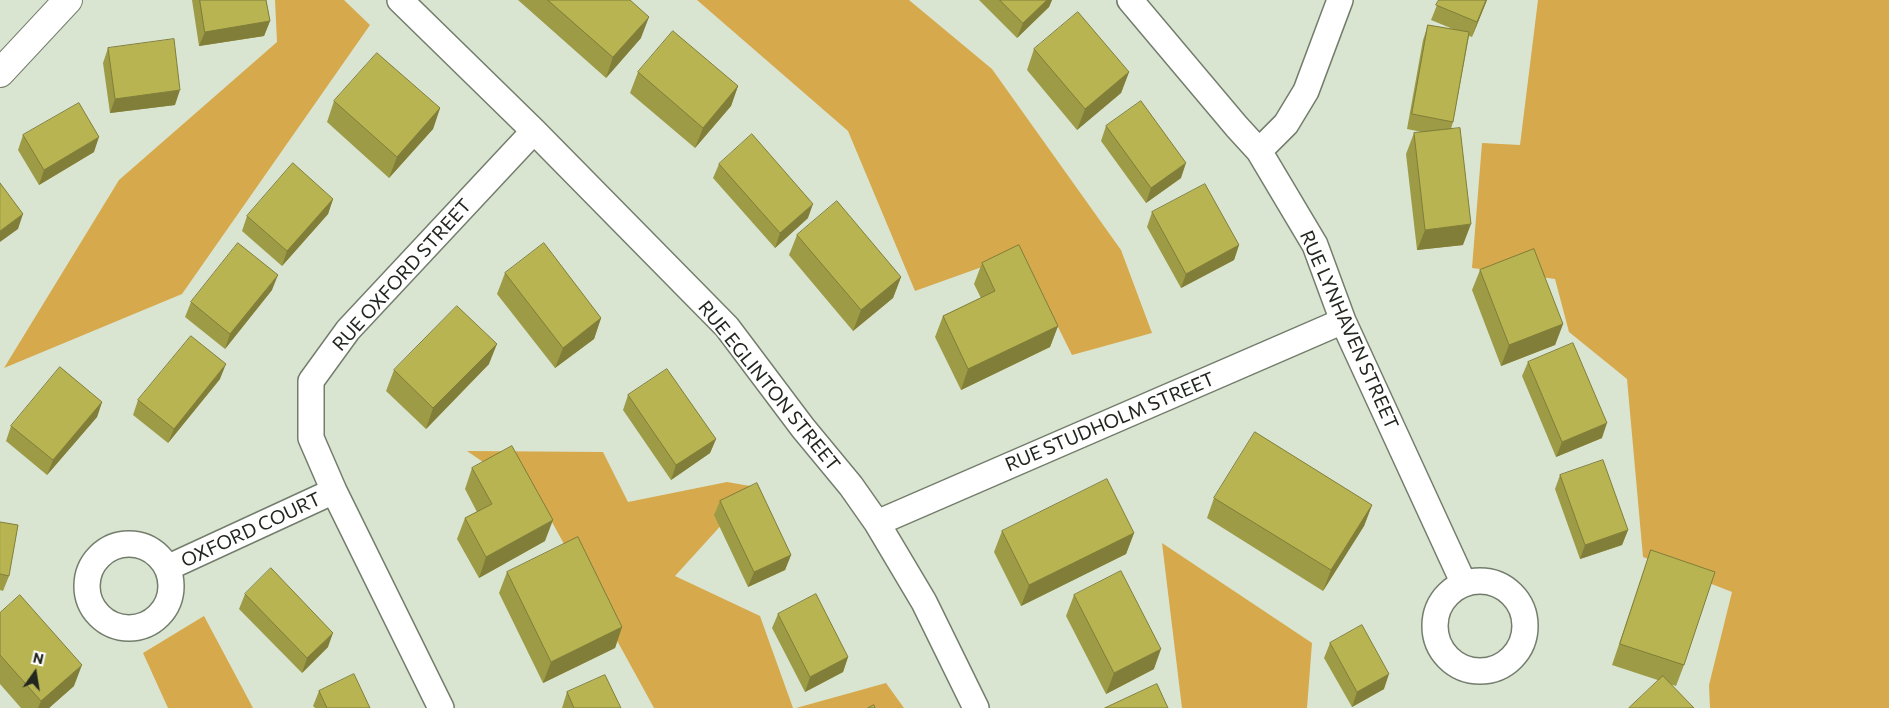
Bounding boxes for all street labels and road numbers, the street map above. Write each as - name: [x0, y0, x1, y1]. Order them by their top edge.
- street label: RUE OXFORD STREET: [328, 194, 476, 356]
- street label: RUE LYNHAVEN STREET: [1295, 227, 1403, 433]
- street label: RUE EGLINTON STREET: [693, 296, 845, 476]
- street label: RUE STUDHOLM STREET: [1002, 368, 1218, 476]
- street label: OXFORD COURT: [178, 488, 324, 572]

